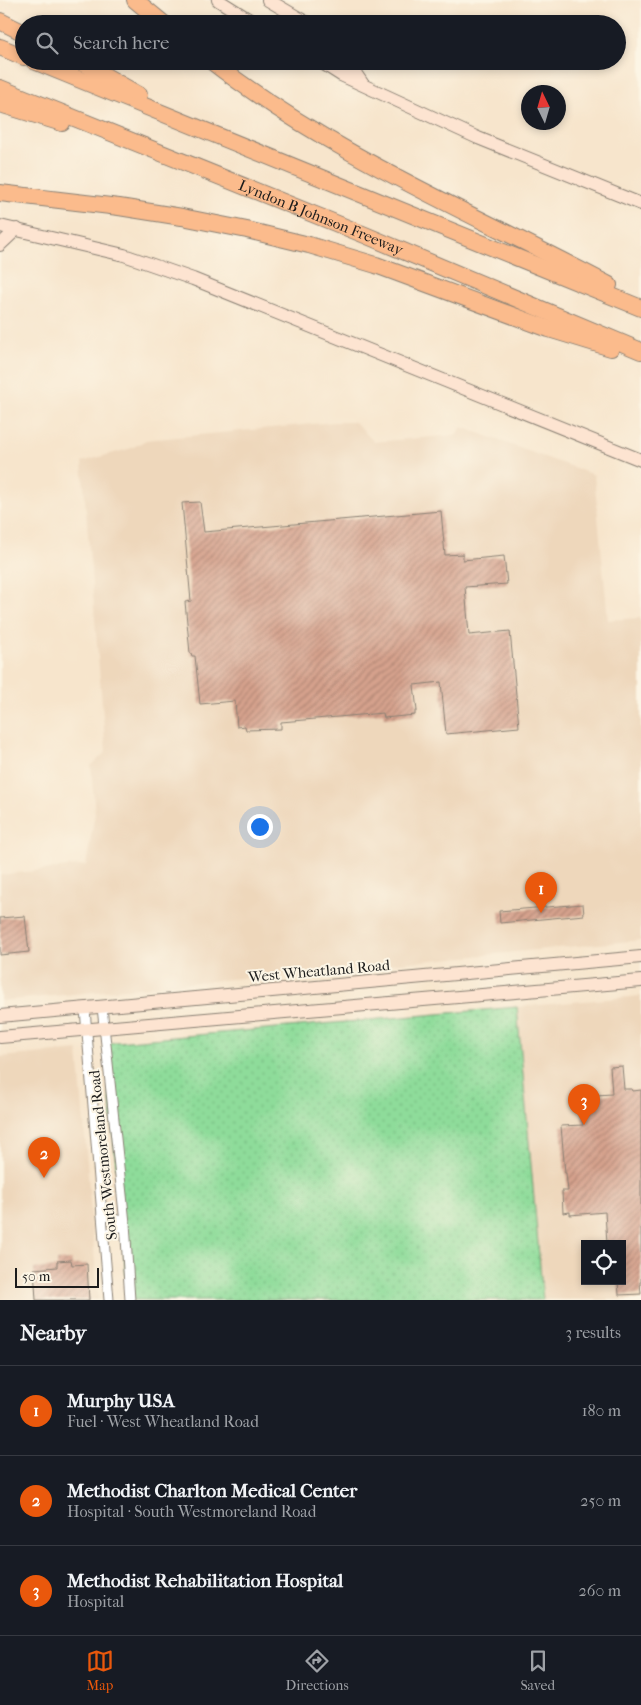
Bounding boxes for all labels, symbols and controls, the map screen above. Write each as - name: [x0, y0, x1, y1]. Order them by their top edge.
- search box: [15, 15, 626, 70]
- icon: search: [33, 29, 61, 57]
- text: Search here: [73, 32, 169, 54]
- north arrow: [521, 85, 566, 130]
- street label: Lyndon B Johnson Freeway: [236, 176, 407, 259]
- your location: [247, 814, 273, 840]
- pin: 1: [525, 872, 557, 913]
- street label: West Wheatland Road: [246, 956, 392, 986]
- street label: South Westmoreland Road: [85, 1068, 121, 1241]
- pin: 3: [568, 1084, 600, 1125]
- pin: 2: [28, 1137, 60, 1178]
- map controls: [581, 1240, 626, 1285]
- button: locate: [581, 1240, 626, 1285]
- scale bar: [15, 1265, 99, 1288]
- text: 50 m: [22, 1268, 50, 1285]
- text: Nearby: [20, 1321, 86, 1345]
- text: 3 results: [565, 1323, 621, 1342]
- text: Murphy USA: [67, 1390, 175, 1412]
- text: 1: [33, 1401, 39, 1420]
- text: 180 m: [582, 1401, 621, 1420]
- text: Fuel · West Wheatland Road: [67, 1412, 259, 1431]
- text: Methodist Charlton Medical Center: [67, 1480, 357, 1502]
- text: 2: [32, 1491, 40, 1510]
- text: 250 m: [580, 1491, 621, 1510]
- text: Hospital · South Westmoreland Road: [67, 1502, 316, 1521]
- text: Methodist Rehabilitation Hospital: [67, 1570, 343, 1592]
- text: 3: [33, 1581, 39, 1600]
- text: 260 m: [579, 1581, 621, 1600]
- text: Hospital: [67, 1592, 124, 1611]
- tab: Map: [86, 1647, 114, 1694]
- tab: Directions: [286, 1647, 349, 1694]
- tab: Saved: [520, 1647, 555, 1694]

